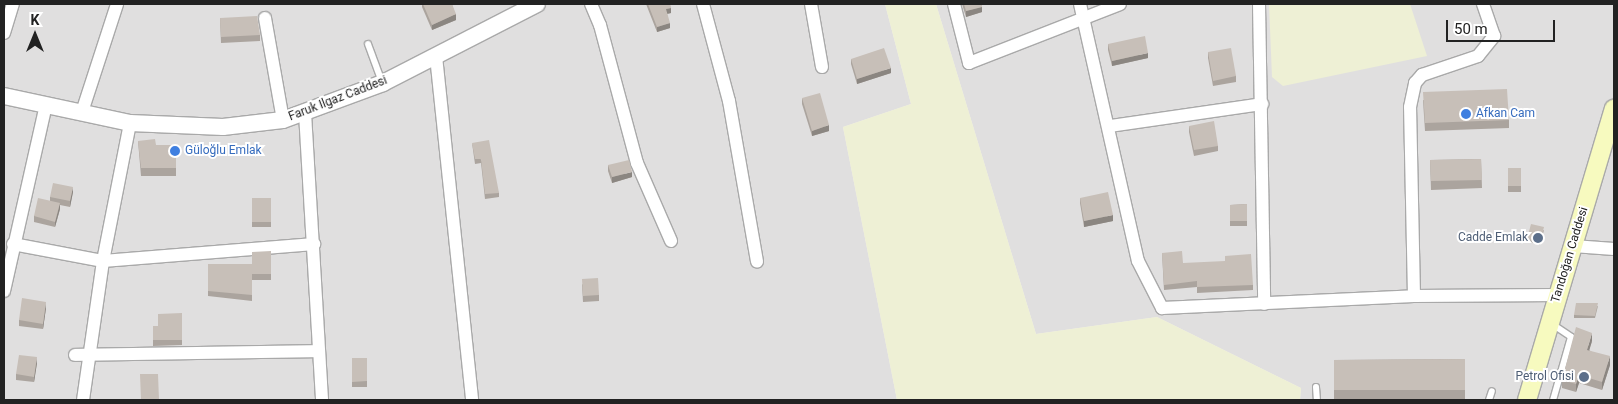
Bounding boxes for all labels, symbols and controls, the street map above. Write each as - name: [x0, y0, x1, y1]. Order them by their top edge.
- north arrow: [10, 10, 60, 60]
- scale bar: [1448, 10, 1557, 42]
- text: K: [31, 12, 39, 28]
- text: 50 m: [1454, 20, 1488, 38]
- street label: Faruk Ilgaz Caddesi: [287, 74, 389, 124]
- place label: Afkan Cam: [1476, 107, 1535, 121]
- marker: Afkan Cam: [1460, 108, 1472, 120]
- place label: Güloğlu Emlak: [185, 144, 262, 158]
- marker: Güloğlu Emlak: [169, 145, 181, 157]
- street label: Tandoğan Caddesi: [1549, 205, 1591, 305]
- place label: Cadde Emlak: [1458, 231, 1528, 245]
- marker: Cadde Emlak: [1532, 232, 1544, 244]
- place label: Petrol Ofisi: [1516, 370, 1574, 384]
- marker: Petrol Ofisi: [1578, 371, 1590, 383]

